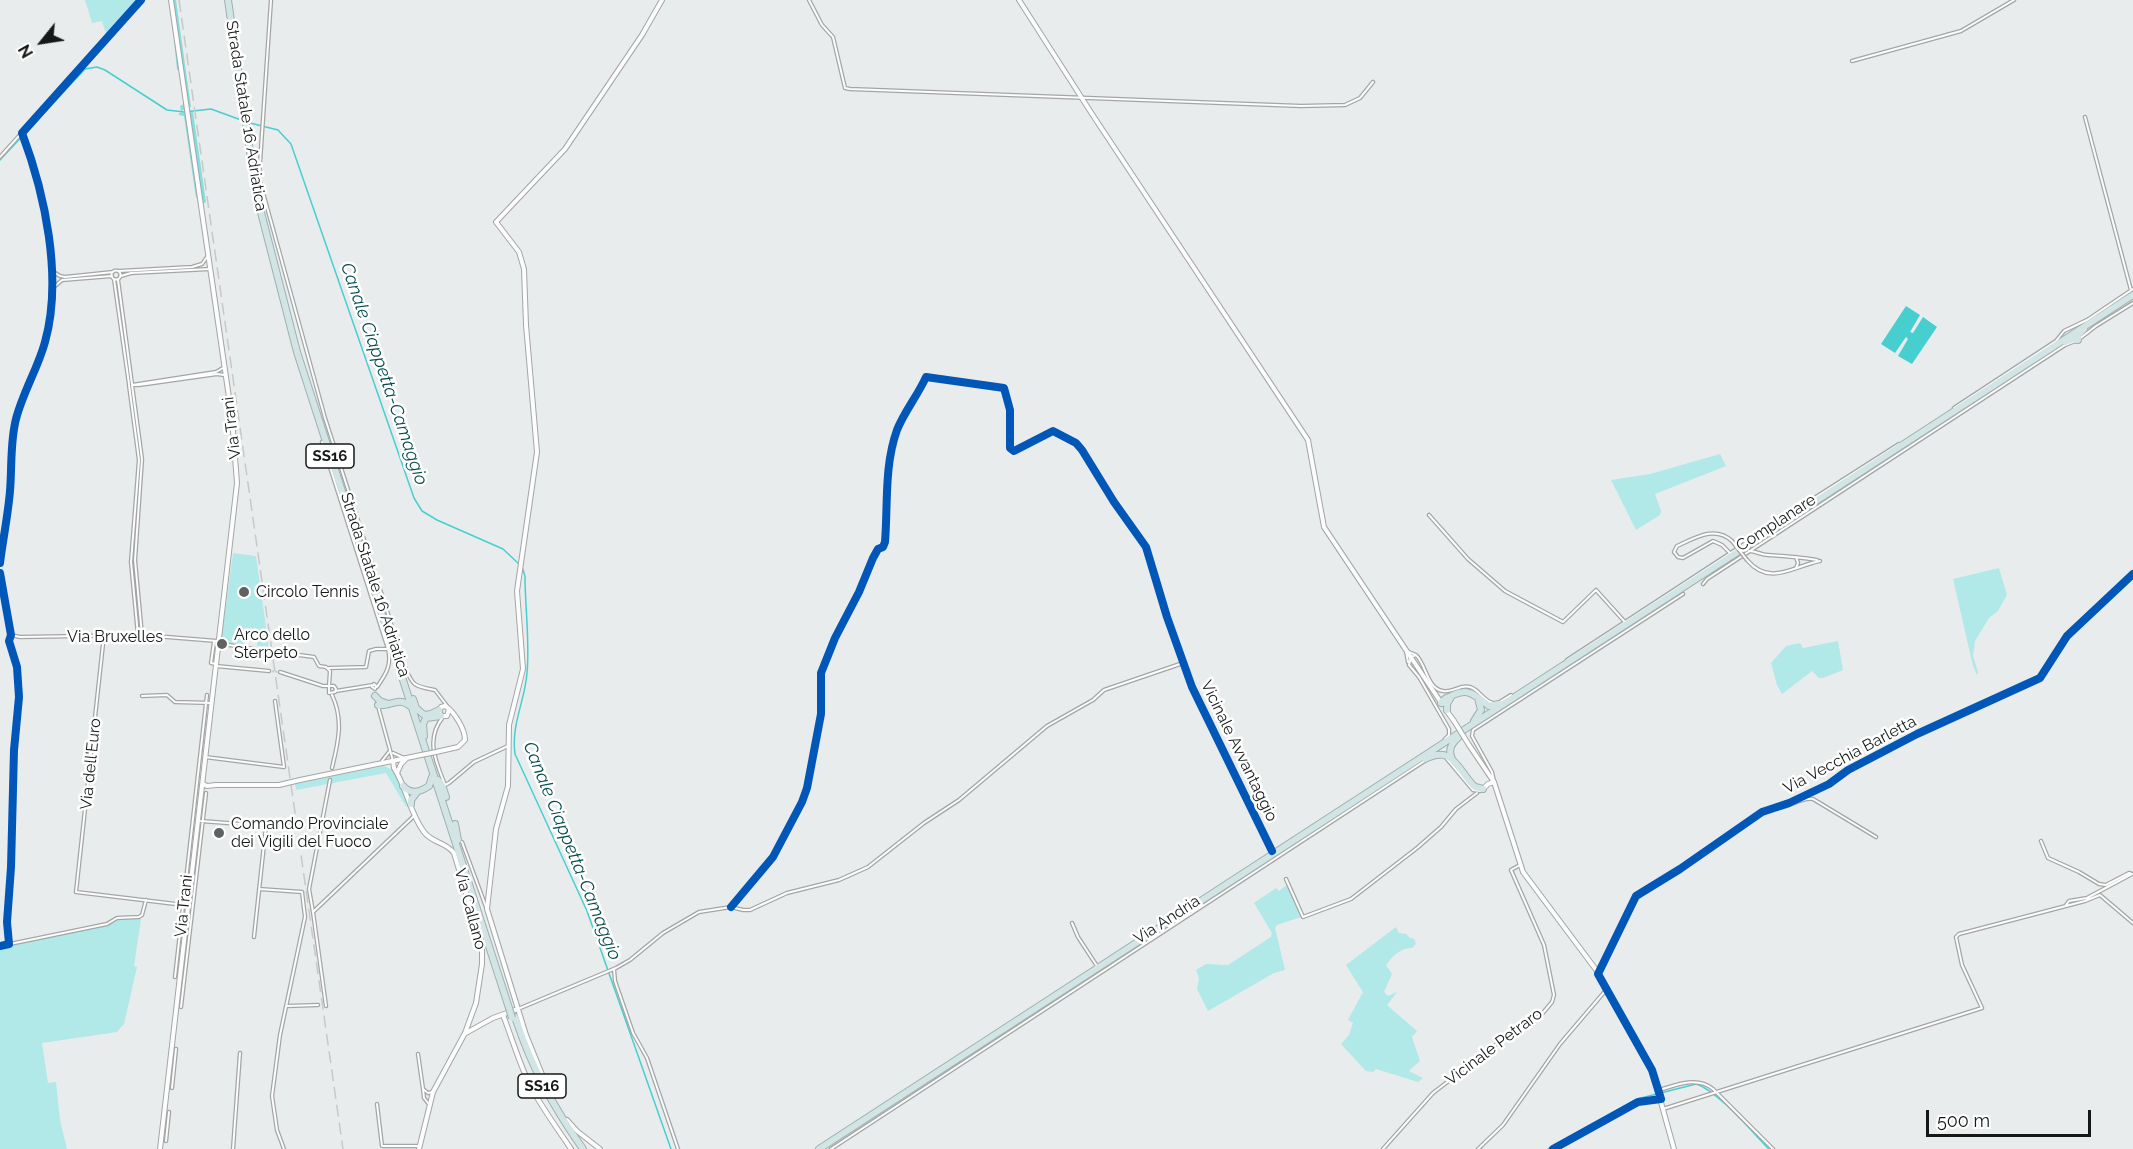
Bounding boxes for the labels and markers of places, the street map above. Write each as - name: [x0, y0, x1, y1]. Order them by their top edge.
- place label: Circolo Tennis: [256, 582, 359, 602]
- marker: Circolo Tennis: [237, 585, 251, 599]
- place label: Arco dello Sterpeto: [234, 625, 310, 663]
- marker: Arco dello Sterpeto: [215, 637, 229, 651]
- place label: Comando Provinciale dei Vigili del Fuoco: [231, 814, 388, 852]
- marker: Comando Provinciale dei Vigili del Fuoco: [212, 826, 226, 840]

